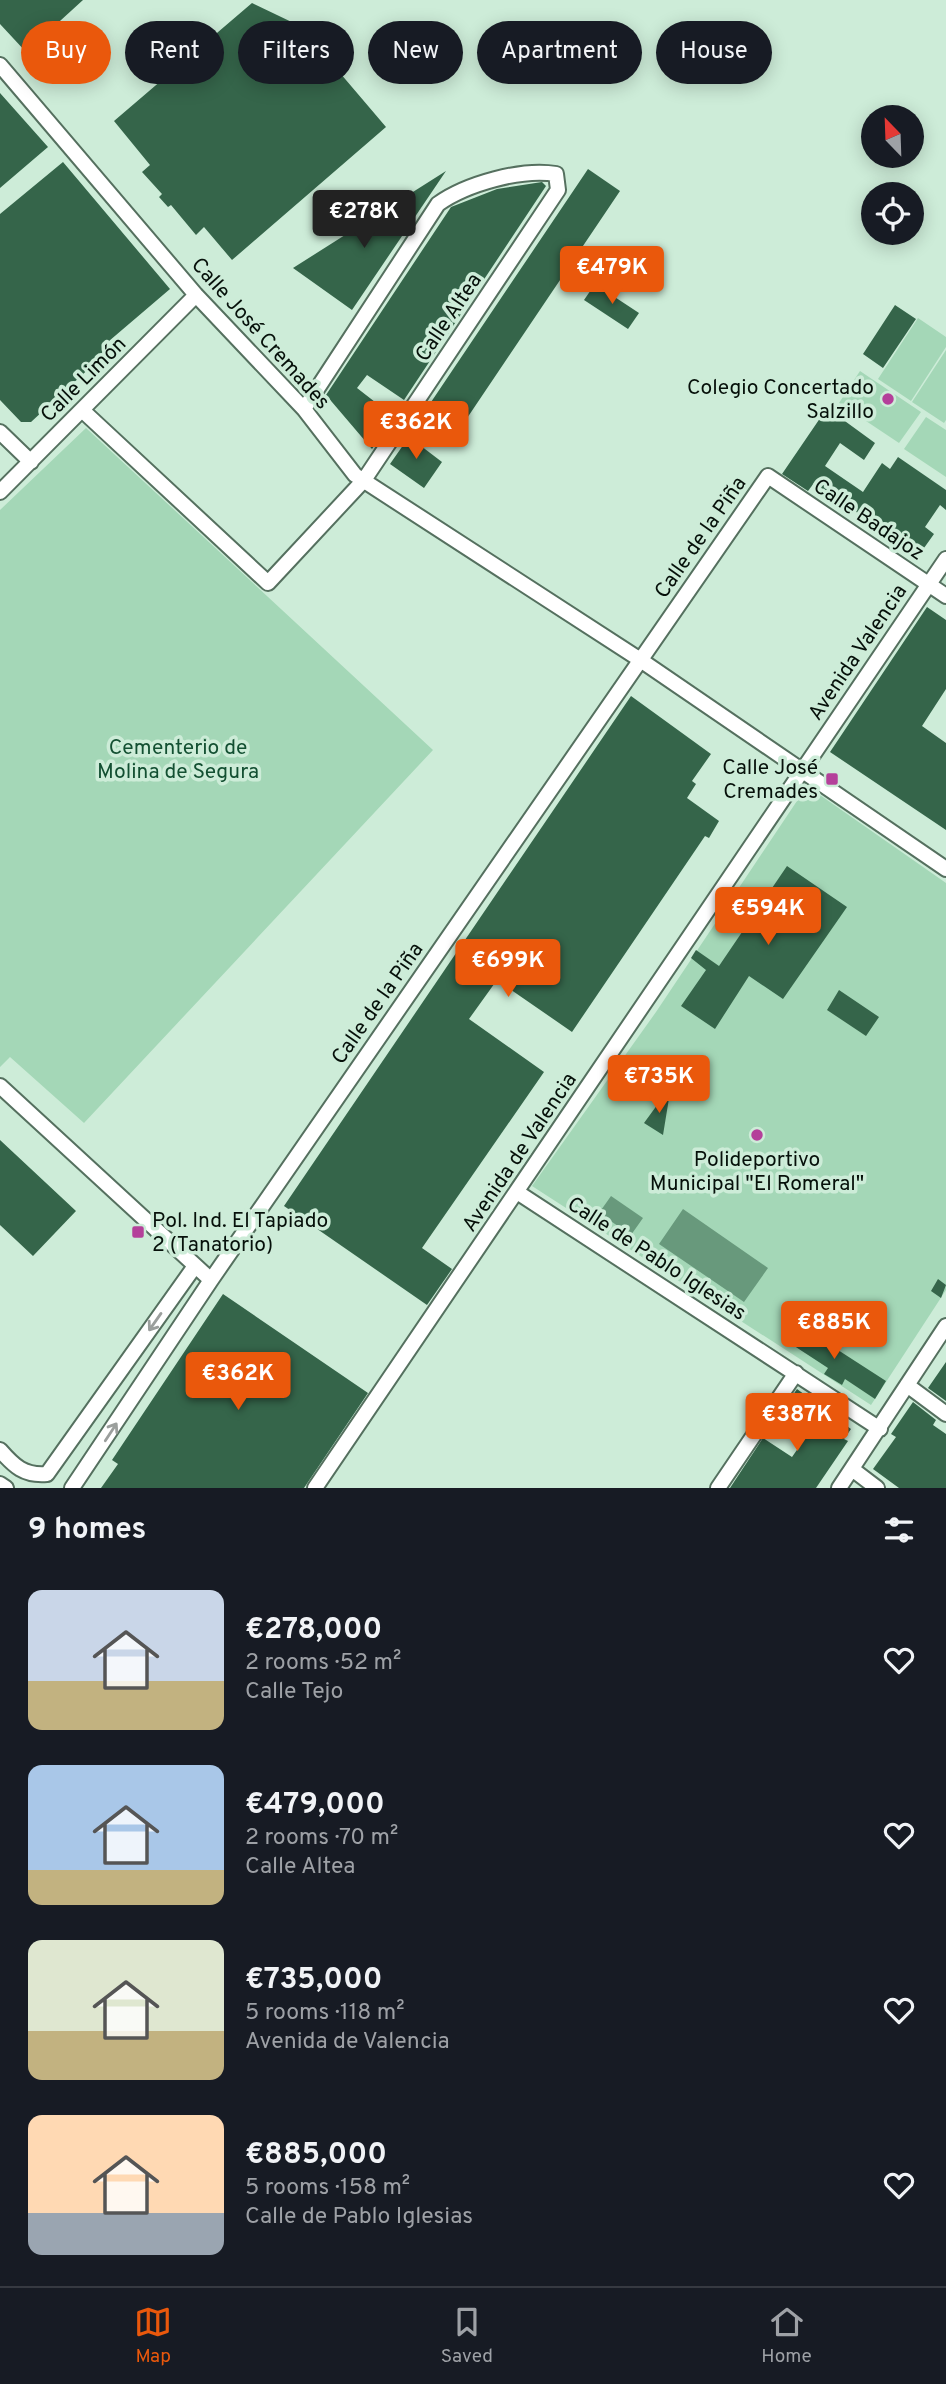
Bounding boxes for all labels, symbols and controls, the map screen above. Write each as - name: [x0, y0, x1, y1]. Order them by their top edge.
- chip: Buy: [21, 21, 111, 84]
- chip: Rent: [125, 21, 224, 84]
- chip: Filters: [238, 21, 354, 84]
- chip: New: [368, 21, 463, 84]
- chip: Apartment: [477, 21, 642, 84]
- chip: House: [656, 21, 772, 84]
- north arrow: [861, 105, 924, 168]
- map controls: [861, 105, 924, 245]
- button: locate: [861, 182, 924, 245]
- pin: €278K: [315, 190, 413, 250]
- text: €278K: [329, 198, 399, 227]
- pin: €479K: [563, 246, 661, 306]
- street label: Calle José Cremades: [184, 252, 335, 416]
- text: €479K: [576, 254, 648, 283]
- street label: Calle Altea: [410, 269, 489, 367]
- street label: Calle Limón: [35, 331, 133, 429]
- place label: Colegio Concertado Salzillo: [687, 375, 874, 426]
- marker: Colegio Concertado Salzillo: [880, 391, 896, 407]
- pin: €362K: [367, 402, 465, 461]
- text: €362K: [380, 409, 452, 438]
- street label: Calle de la Piña: [649, 472, 753, 604]
- street label: Calle Badajoz: [808, 473, 929, 567]
- street label: Avenida Valencia: [803, 579, 914, 726]
- park label: Cementerio de Molina de Segura: [97, 735, 259, 786]
- place label: Calle José Cremades: [722, 755, 818, 806]
- marker: Calle José Cremades: [824, 771, 840, 787]
- pin: €594K: [719, 888, 817, 947]
- text: €594K: [731, 895, 805, 924]
- street label: Calle de la Piña: [326, 938, 430, 1070]
- pin: €699K: [459, 940, 557, 999]
- text: €699K: [471, 947, 545, 976]
- pin: €735K: [610, 1056, 708, 1115]
- text: €735K: [624, 1063, 694, 1092]
- street label: Avenida de Valencia: [457, 1068, 584, 1238]
- marker: Polideportivo Municipal "El Romeral": [749, 1127, 765, 1143]
- place label: Polideportivo Municipal "El Romeral": [650, 1147, 864, 1198]
- street label: Calle de Pablo Iglesias: [562, 1191, 751, 1327]
- place label: Pol. Ind. El Tapiado 2 (Tanatorio): [152, 1208, 328, 1259]
- marker: Pol. Ind. El Tapiado 2 (Tanatorio): [130, 1224, 146, 1240]
- pin: €885K: [785, 1302, 883, 1361]
- text: €885K: [797, 1309, 871, 1338]
- one-way arrow: [148, 1312, 162, 1331]
- pin: €362K: [189, 1352, 287, 1412]
- text: €362K: [202, 1360, 274, 1389]
- pin: €387K: [748, 1394, 846, 1453]
- text: €387K: [762, 1401, 832, 1430]
- one-way arrow: [104, 1423, 118, 1442]
- icon: filters: [880, 1511, 918, 1549]
- text: 9 homes: [28, 1512, 146, 1549]
- text: €278,000: [245, 1612, 382, 1649]
- icon: home: [84, 1618, 168, 1702]
- icon: heart: [880, 1641, 918, 1679]
- text: 2 rooms · 52 m²: [245, 1649, 401, 1678]
- text: Calle Tejo: [245, 1678, 343, 1707]
- text: €479,000: [245, 1787, 385, 1824]
- icon: home: [84, 1793, 168, 1877]
- icon: heart: [880, 1816, 918, 1854]
- text: 2 rooms · 70 m²: [245, 1824, 398, 1853]
- text: Calle Altea: [245, 1853, 355, 1882]
- text: €735,000: [245, 1962, 383, 1999]
- icon: home: [84, 1968, 168, 2052]
- icon: heart: [880, 1991, 918, 2029]
- text: 5 rooms · 118 m²: [245, 1999, 404, 2028]
- text: Avenida de Valencia: [245, 2028, 450, 2057]
- text: €885,000: [245, 2137, 387, 2174]
- icon: home: [84, 2143, 168, 2227]
- icon: heart: [880, 2166, 918, 2204]
- text: 5 rooms · 158 m²: [245, 2174, 410, 2203]
- text: Calle de Pablo Iglesias: [245, 2203, 473, 2232]
- tab: Map: [134, 2303, 172, 2369]
- tab: Saved: [441, 2303, 493, 2369]
- tab: Home: [761, 2303, 812, 2369]

